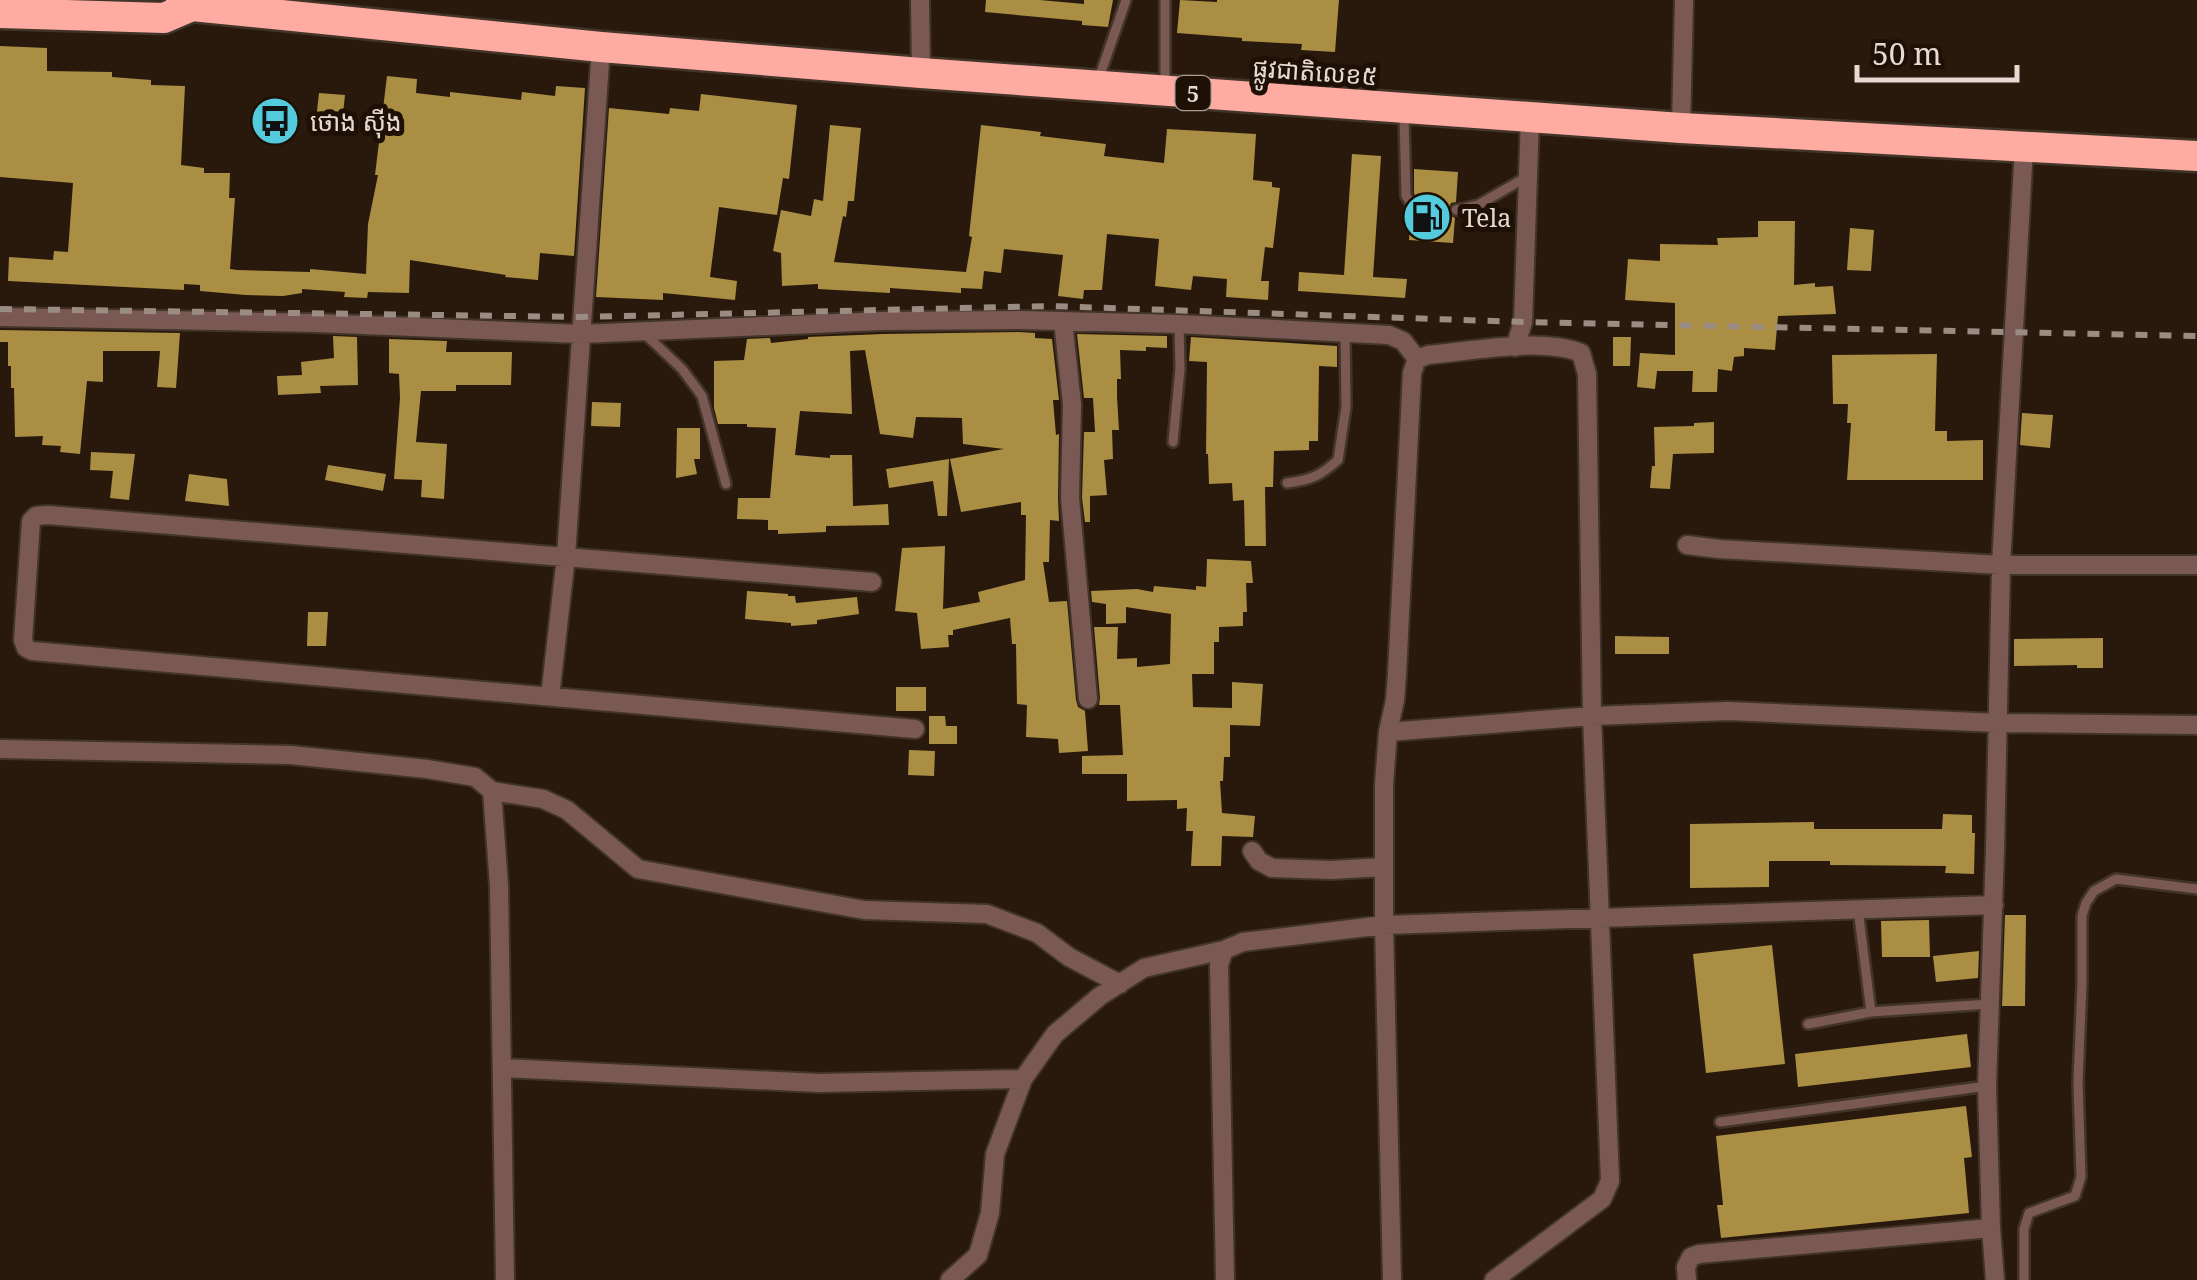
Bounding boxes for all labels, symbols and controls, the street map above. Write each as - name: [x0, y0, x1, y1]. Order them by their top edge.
- scale bar: [1857, 20, 2017, 82]
- text: 50 m: [1872, 33, 1942, 74]
- street label: ផ្លូវជាតិលេខ៥: [1251, 50, 1379, 100]
- road number: 5: [1176, 76, 1210, 110]
- bus stop icon: ថោង ស៊ីង: [249, 95, 301, 147]
- place label: ថោង ស៊ីង: [310, 104, 402, 139]
- fuel station icon: Tela: [1401, 191, 1453, 243]
- place label: Tela: [1462, 200, 1511, 234]

